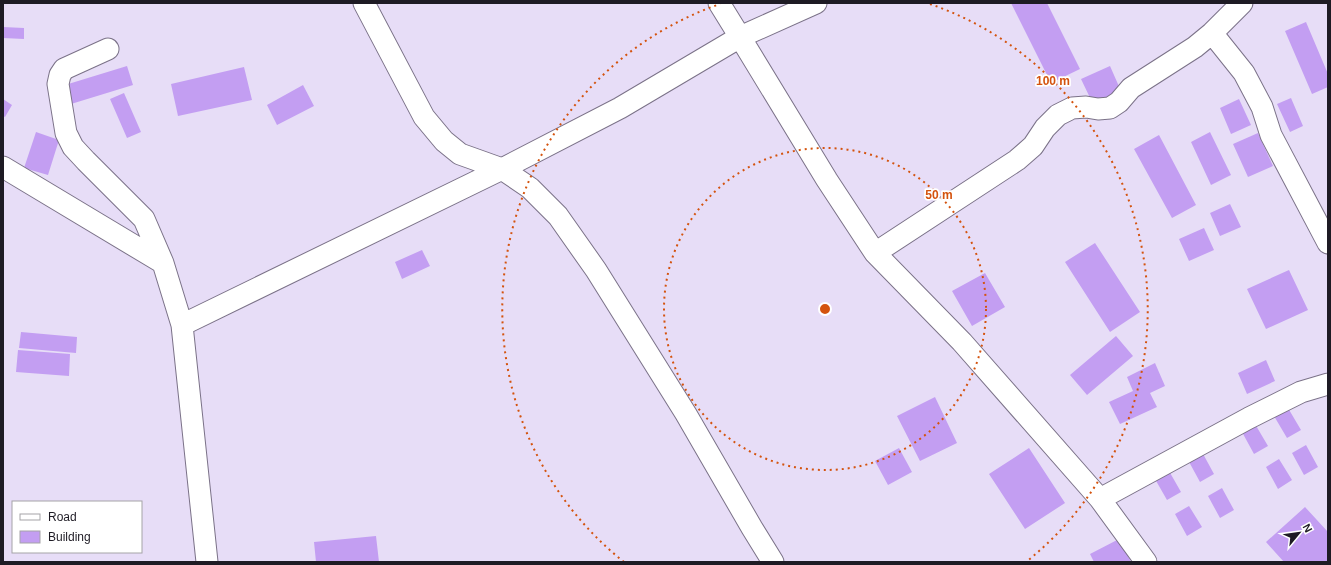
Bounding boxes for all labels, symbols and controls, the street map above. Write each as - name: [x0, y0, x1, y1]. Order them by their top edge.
- text: 100 m: [1036, 74, 1070, 88]
- text: 50 m: [925, 188, 953, 202]
- centre of rings: [818, 302, 832, 316]
- legend: [12, 501, 142, 553]
- text: Road: [48, 510, 77, 524]
- north arrow: [1279, 513, 1319, 553]
- text: N: [1301, 522, 1315, 535]
- text: Building: [48, 530, 91, 544]

